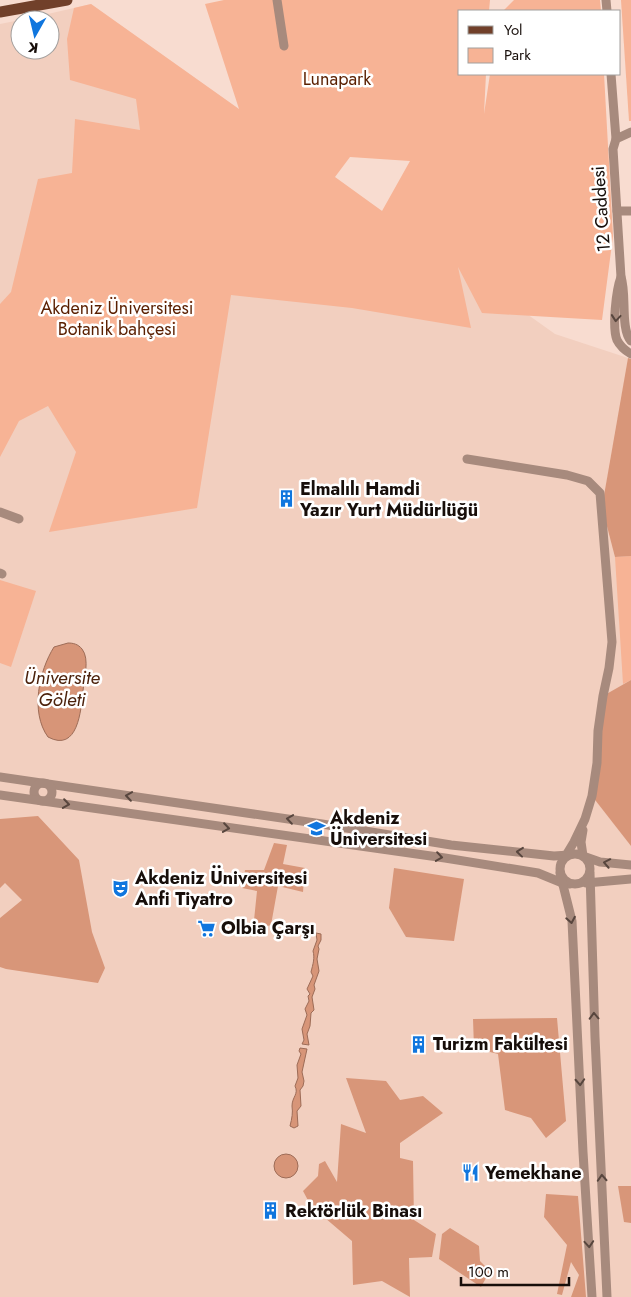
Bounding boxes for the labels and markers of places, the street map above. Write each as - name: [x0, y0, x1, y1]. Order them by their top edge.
- place label: Elmalılı Hamdi Yazır Yurt Müdürlüğü: [299, 476, 478, 523]
- building icon: Elmalılı Hamdi Yazır Yurt Müdürlüğü: [276, 489, 296, 509]
- place label: Akdeniz Üniversitesi: [329, 805, 427, 852]
- school or university icon: Akdeniz Üniversitesi: [306, 818, 326, 838]
- place label: Akdeniz Üniversitesi Anfi Tiyatro: [134, 865, 307, 912]
- theatre icon: Akdeniz Üniversitesi Anfi Tiyatro: [111, 878, 131, 898]
- place label: Olbia Çarşı: [221, 915, 315, 941]
- supermarket icon: Olbia Çarşı: [197, 918, 217, 938]
- place label: Turizm Fakültesi: [433, 1031, 568, 1057]
- building icon: Turizm Fakültesi: [409, 1034, 429, 1054]
- place label: Yemekhane: [484, 1160, 581, 1186]
- restaurant icon: Yemekhane: [461, 1163, 481, 1183]
- place label: Rektörlük Binası: [285, 1198, 422, 1224]
- building icon: Rektörlük Binası: [261, 1201, 281, 1221]

